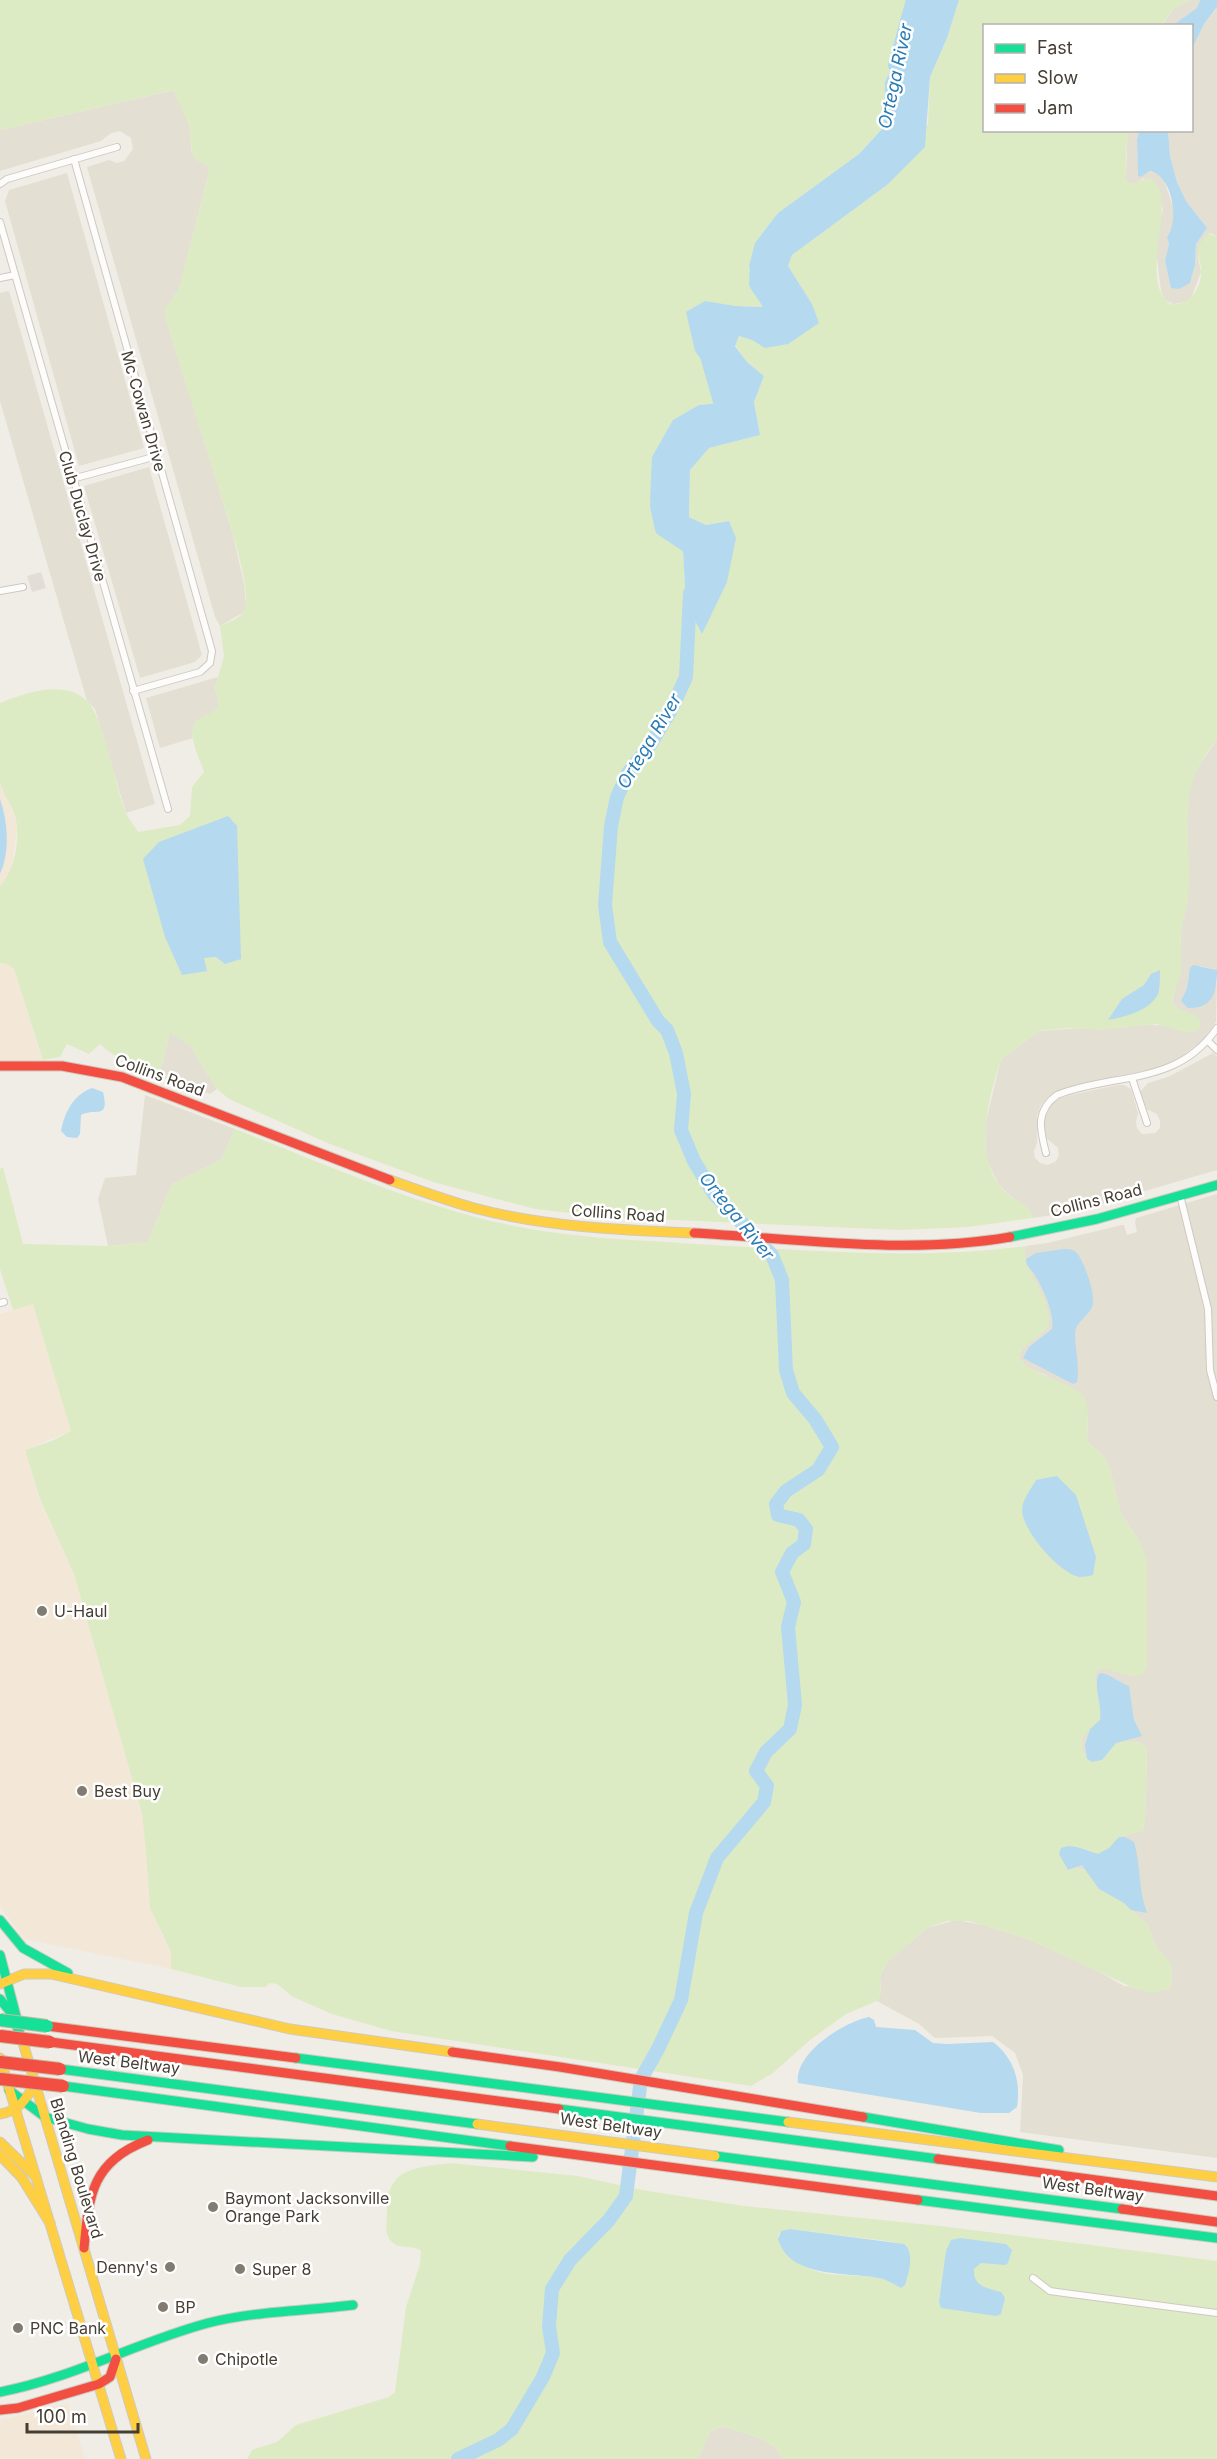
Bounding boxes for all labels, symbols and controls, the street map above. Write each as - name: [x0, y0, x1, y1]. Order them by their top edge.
- water label: Ortega River: [874, 20, 917, 130]
- legend: [983, 24, 1193, 132]
- text: Fast: [1037, 37, 1073, 58]
- text: Slow: [1037, 67, 1078, 88]
- text: Jam: [1037, 97, 1073, 118]
- street label: Mc Cowan Drive: [117, 348, 171, 474]
- street label: Club Duclay Drive: [55, 448, 111, 584]
- water label: Ortega River: [612, 689, 686, 792]
- street label: Collins Road: [112, 1050, 208, 1100]
- water label: Ortega River: [695, 1168, 780, 1265]
- street label: Collins Road: [1048, 1179, 1144, 1221]
- street label: Collins Road: [570, 1200, 666, 1226]
- place label: U-Haul: [54, 1601, 107, 1621]
- marker: U-Haul: [35, 1604, 49, 1618]
- place label: Best Buy: [94, 1781, 161, 1801]
- marker: Best Buy: [75, 1784, 89, 1798]
- street label: West Beltway: [77, 2046, 181, 2078]
- street label: Blanding Boulevard: [46, 2095, 108, 2241]
- street label: West Beltway: [559, 2108, 663, 2142]
- street label: West Beltway: [1041, 2172, 1145, 2206]
- place label: Baymont Jacksonville Orange Park: [225, 2188, 389, 2226]
- marker: Baymont Jacksonville Orange Park: [206, 2200, 220, 2214]
- place label: Denny's: [96, 2257, 158, 2277]
- place label: Super 8: [252, 2259, 311, 2279]
- marker: Denny's: [163, 2260, 177, 2274]
- marker: Super 8: [233, 2262, 247, 2276]
- place label: BP: [175, 2297, 196, 2317]
- marker: BP: [156, 2300, 170, 2314]
- place label: PNC Bank: [30, 2318, 106, 2338]
- marker: PNC Bank: [11, 2321, 25, 2335]
- place label: Chipotle: [215, 2349, 278, 2369]
- marker: Chipotle: [196, 2352, 210, 2366]
- scale bar: [27, 2396, 138, 2434]
- text: 100 m: [36, 2406, 87, 2427]

